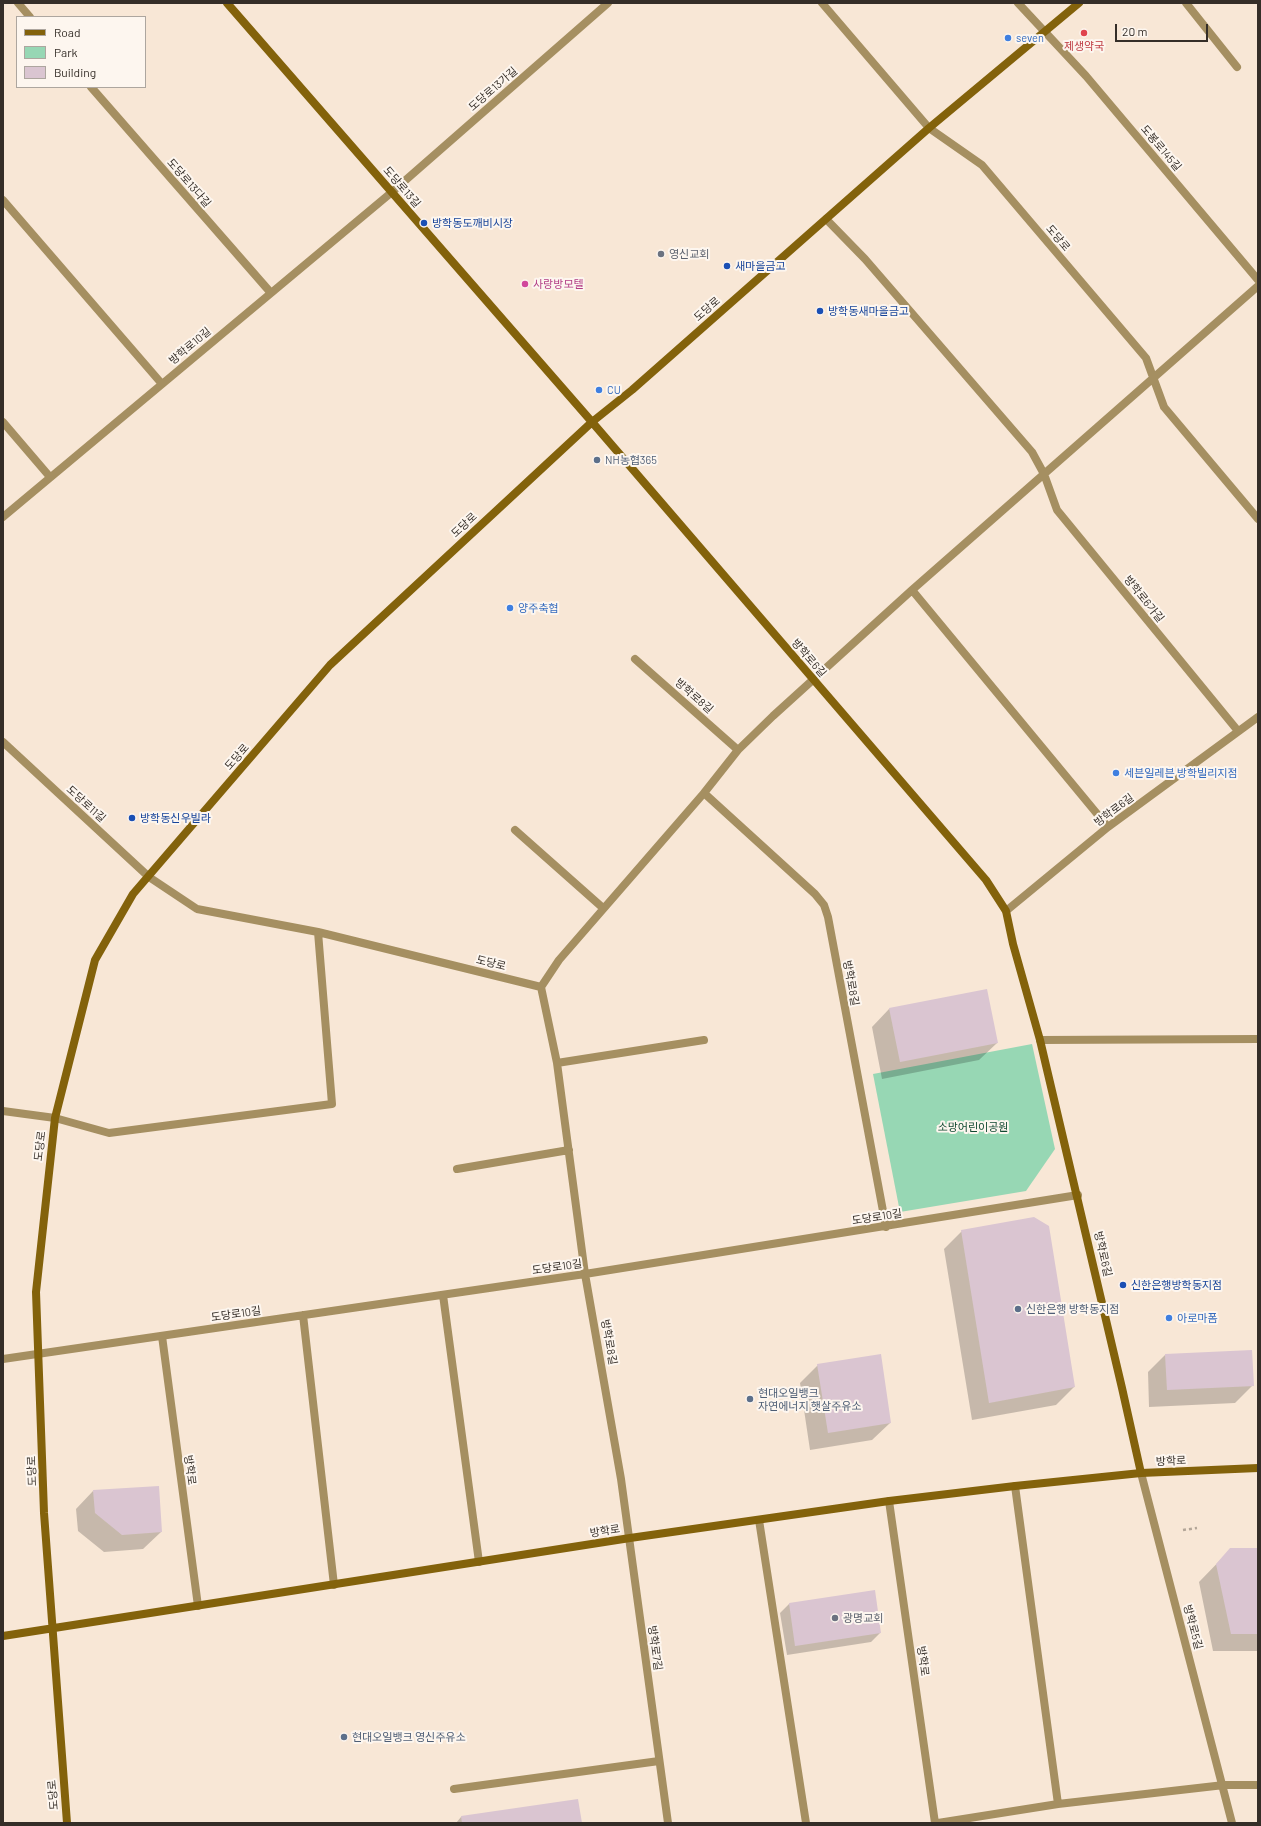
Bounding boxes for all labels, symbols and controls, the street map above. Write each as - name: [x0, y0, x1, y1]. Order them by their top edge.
- legend: [16, 16, 146, 88]
- scale bar: [1117, 16, 1210, 42]
- text: 20 m: [1122, 24, 1148, 38]
- text: Road: [54, 25, 81, 39]
- marker: 제생약국: [1079, 28, 1089, 38]
- place label: seven: [1016, 31, 1044, 45]
- marker: seven: [1003, 33, 1013, 43]
- place label: 제생약국: [1064, 39, 1104, 53]
- text: Park: [54, 45, 78, 59]
- street label: 도당로13가길: [466, 64, 520, 114]
- text: Building: [54, 65, 96, 79]
- street label: 도봉로145길: [1138, 122, 1184, 174]
- street label: 도당로13다길: [164, 156, 214, 210]
- street label: 도당로13길: [381, 164, 423, 210]
- place label: 방학동도깨비시장: [432, 216, 513, 230]
- marker: 방학동도깨비시장: [419, 218, 429, 228]
- street label: 도당로: [1043, 222, 1073, 254]
- place label: 영신교회: [669, 247, 709, 261]
- marker: 영신교회: [656, 249, 666, 259]
- place label: 새마을금고: [735, 259, 786, 273]
- marker: 새마을금고: [722, 261, 732, 271]
- place label: 사랑방모텔: [533, 277, 584, 291]
- marker: 사랑방모텔: [520, 279, 530, 289]
- street label: 도당로: [691, 294, 723, 324]
- place label: 방학동새마을금고: [828, 304, 909, 318]
- marker: 방학동새마을금고: [815, 306, 825, 316]
- street label: 방학로10길: [166, 325, 214, 367]
- place label: CU: [607, 383, 621, 397]
- marker: CU: [594, 385, 604, 395]
- place label: NH농협365: [605, 453, 657, 467]
- marker: NH농협365: [592, 455, 602, 465]
- street label: 도당로: [448, 510, 480, 540]
- street label: 방학로6가길: [1121, 573, 1167, 625]
- place label: 양주축협: [518, 601, 558, 615]
- marker: 양주축협: [505, 603, 515, 613]
- street label: 방학로6길: [789, 636, 829, 680]
- street label: 방학로8길: [672, 676, 716, 716]
- street label: 도당로: [222, 741, 252, 773]
- place label: 세븐일레븐 방학빌리지점: [1124, 766, 1238, 780]
- marker: 세븐일레븐 방학빌리지점: [1111, 768, 1121, 778]
- street label: 도당로11길: [64, 783, 108, 825]
- street label: 방학로6길: [1092, 791, 1136, 829]
- place label: 방학동신우빌라: [140, 811, 211, 825]
- marker: 방학동신우빌라: [127, 813, 137, 823]
- street label: 도당로: [475, 953, 507, 973]
- street label: 방학로8길: [840, 959, 862, 1007]
- park label: 소망어린이공원: [938, 1120, 1008, 1134]
- street label: 도당로: [32, 1130, 48, 1162]
- street label: 도당로10길: [851, 1207, 903, 1227]
- street label: 방학로6길: [1091, 1230, 1115, 1278]
- street label: 도당로10길: [531, 1257, 583, 1277]
- place label: 신한은행방학동지점: [1131, 1278, 1222, 1292]
- marker: 신한은행방학동지점: [1118, 1280, 1128, 1290]
- place label: 신한은행 방학동지점: [1026, 1302, 1119, 1316]
- street label: 도당로10길: [210, 1304, 262, 1324]
- marker: 신한은행 방학동지점: [1013, 1304, 1023, 1314]
- place label: 아로마폼: [1177, 1311, 1217, 1325]
- marker: 아로마폼: [1164, 1313, 1174, 1323]
- street label: 방학로8길: [598, 1318, 620, 1366]
- place label: 현대오일뱅크 자연에너지 햇살주유소: [758, 1386, 861, 1412]
- marker: 현대오일뱅크 자연에너지 햇살주유소: [745, 1394, 755, 1404]
- street label: 방학로: [181, 1454, 199, 1486]
- street label: 방학로: [1155, 1454, 1187, 1468]
- street label: 도당로: [25, 1456, 39, 1486]
- street label: 방학로: [589, 1522, 621, 1540]
- street label: 방학로5길: [1181, 1603, 1205, 1651]
- place label: 광명교회: [843, 1611, 883, 1625]
- marker: 광명교회: [830, 1613, 840, 1623]
- street label: 방학로7길: [645, 1624, 665, 1672]
- street label: 방학로: [914, 1645, 932, 1677]
- place label: 현대오일뱅크 영신주유소: [352, 1730, 466, 1744]
- marker: 현대오일뱅크 영신주유소: [339, 1732, 349, 1742]
- street label: 도당로: [45, 1779, 61, 1811]

